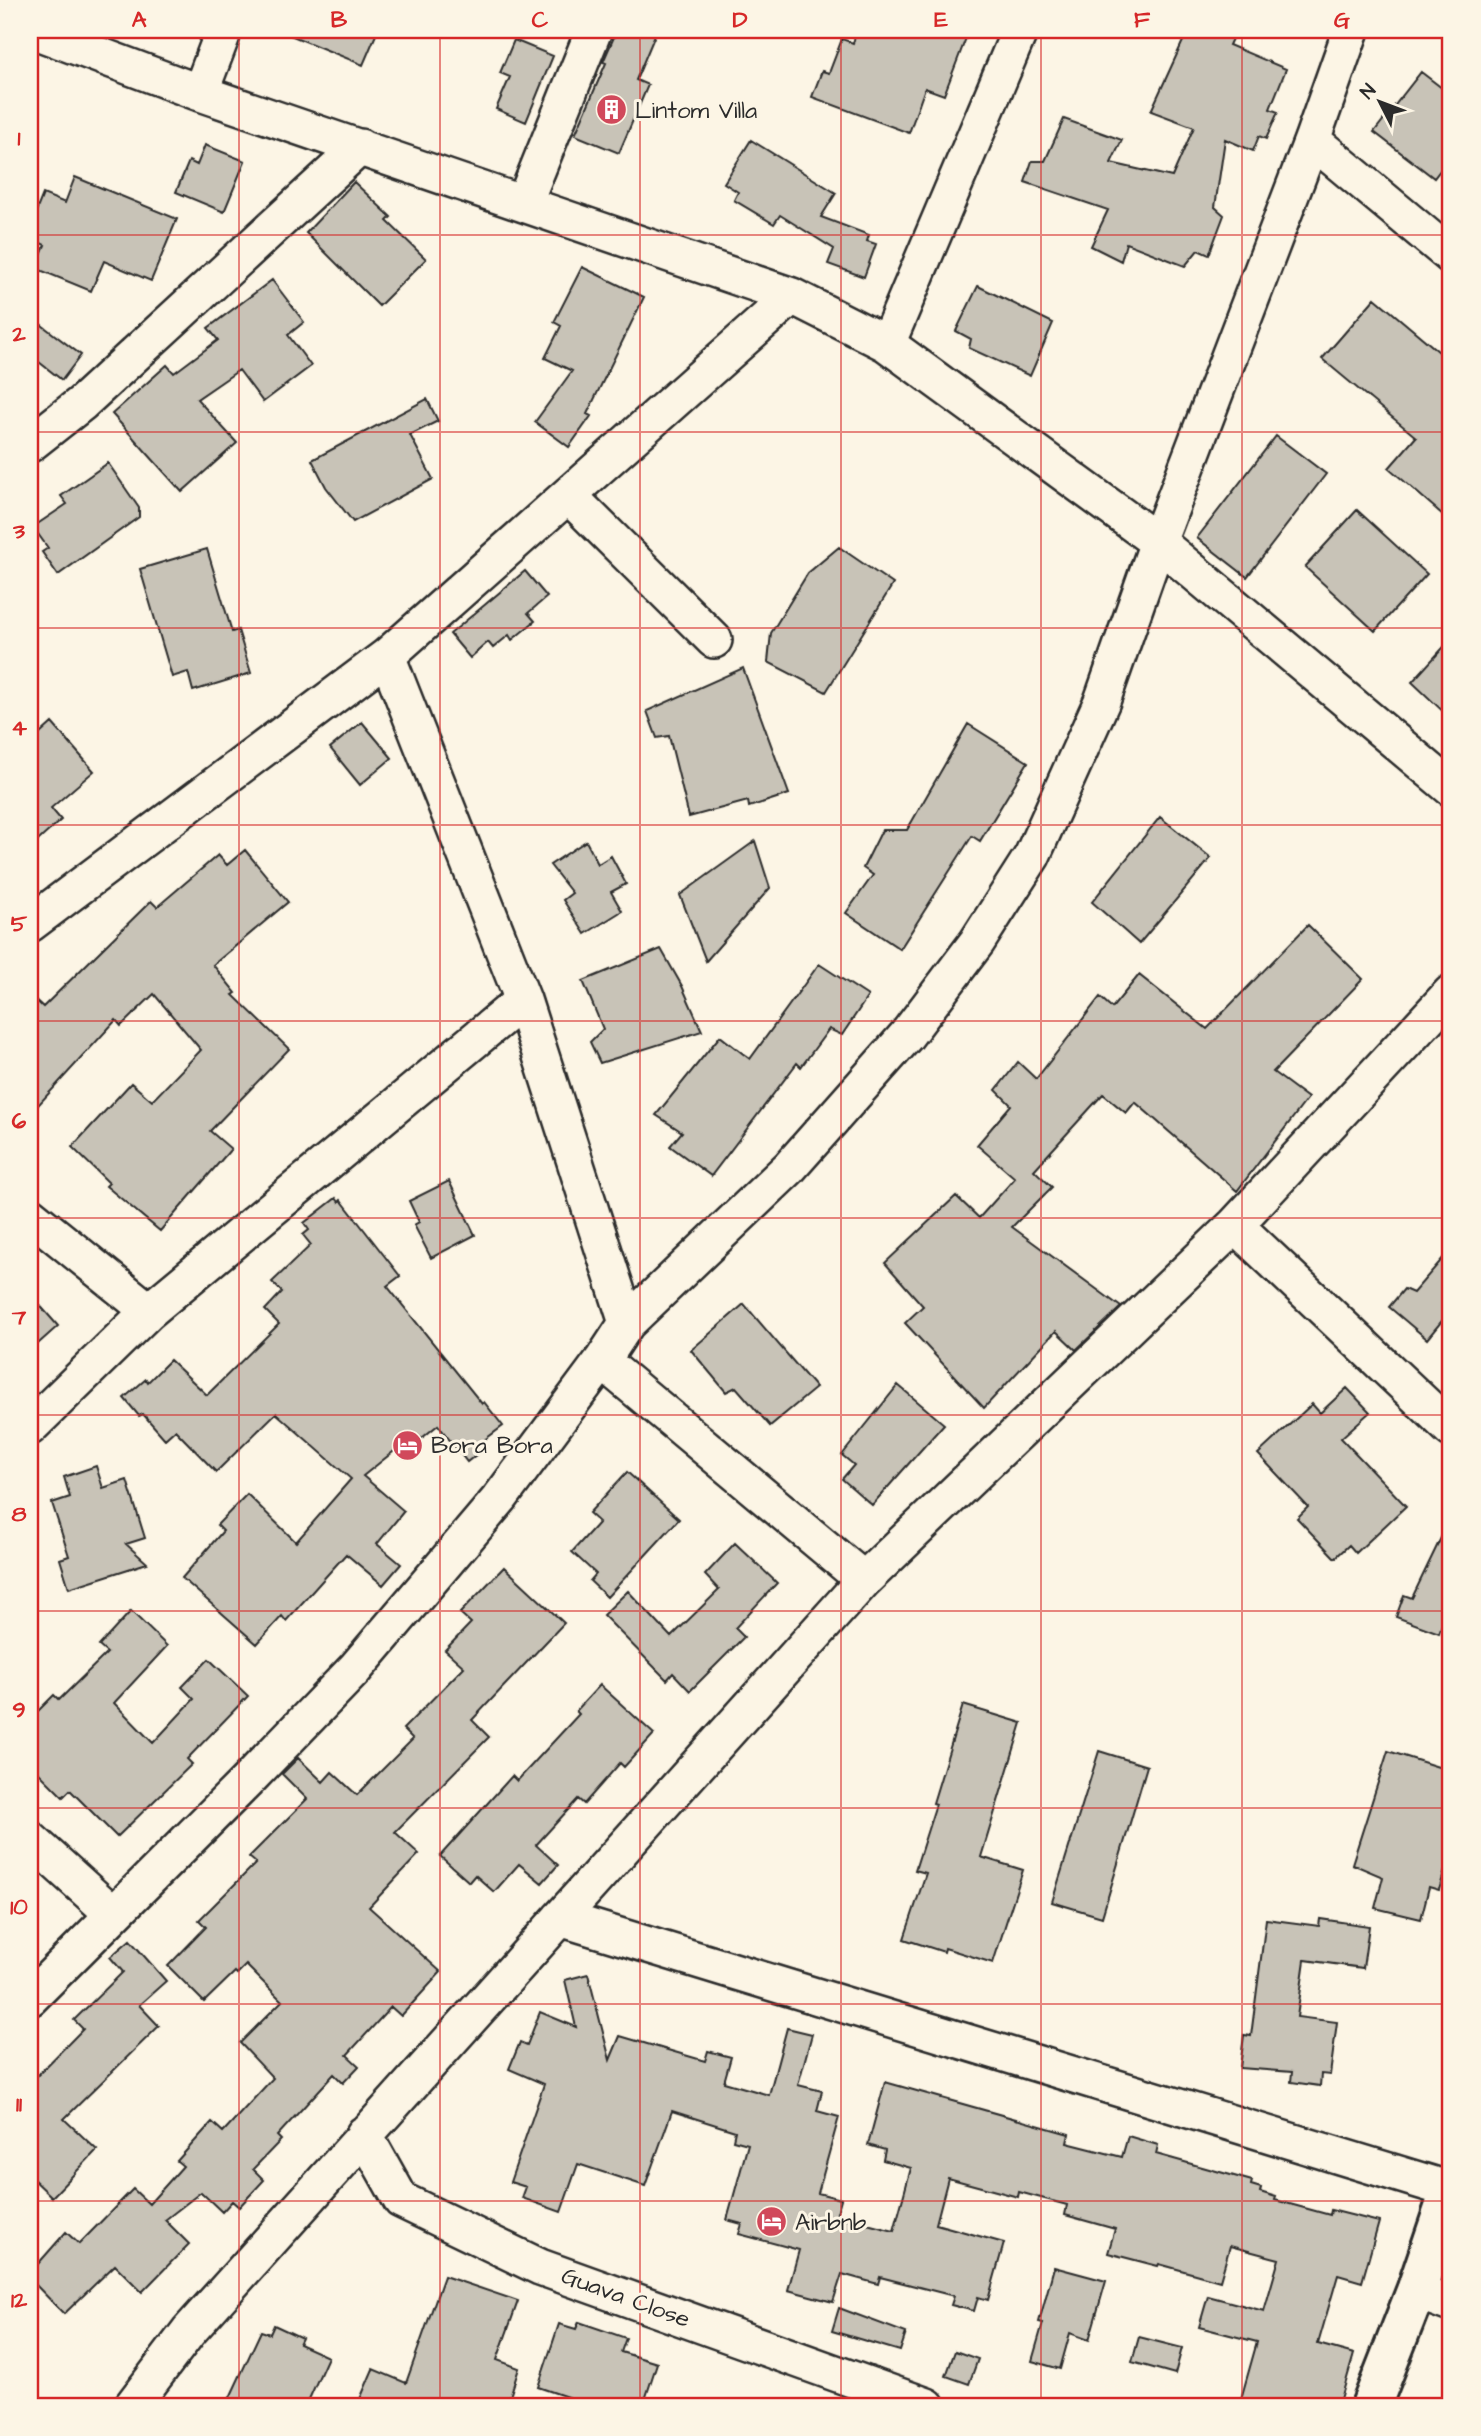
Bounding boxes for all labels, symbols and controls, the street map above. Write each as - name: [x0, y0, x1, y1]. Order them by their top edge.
- text: A: [132, 4, 147, 36]
- text: B: [331, 4, 348, 36]
- text: C: [532, 4, 549, 36]
- text: D: [733, 4, 748, 36]
- text: E: [934, 4, 948, 36]
- text: F: [1134, 4, 1151, 36]
- text: G: [1334, 4, 1350, 36]
- north arrow: [1344, 66, 1414, 136]
- text: N: [1354, 78, 1383, 105]
- building icon: Lintom Villa: [595, 93, 629, 127]
- place label: Lintom Villa: [635, 94, 757, 128]
- text: 1: [18, 122, 21, 154]
- text: 2: [11, 318, 26, 350]
- text: 3: [12, 515, 25, 547]
- text: 4: [11, 712, 27, 744]
- text: 5: [11, 908, 28, 940]
- text: 6: [12, 1105, 27, 1137]
- text: 7: [11, 1301, 27, 1333]
- hotel icon: Bora Bora: [391, 1428, 425, 1462]
- place label: Bora Bora: [431, 1429, 553, 1463]
- text: 8: [12, 1498, 27, 1530]
- text: 9: [12, 1694, 26, 1726]
- text: 10: [10, 1891, 28, 1923]
- text: 11: [16, 2088, 22, 2120]
- hotel icon: Airbnb: [755, 2205, 789, 2239]
- place label: Airbnb: [795, 2206, 867, 2240]
- street label: Guava Close: [557, 2259, 695, 2337]
- text: 12: [11, 2284, 28, 2316]

